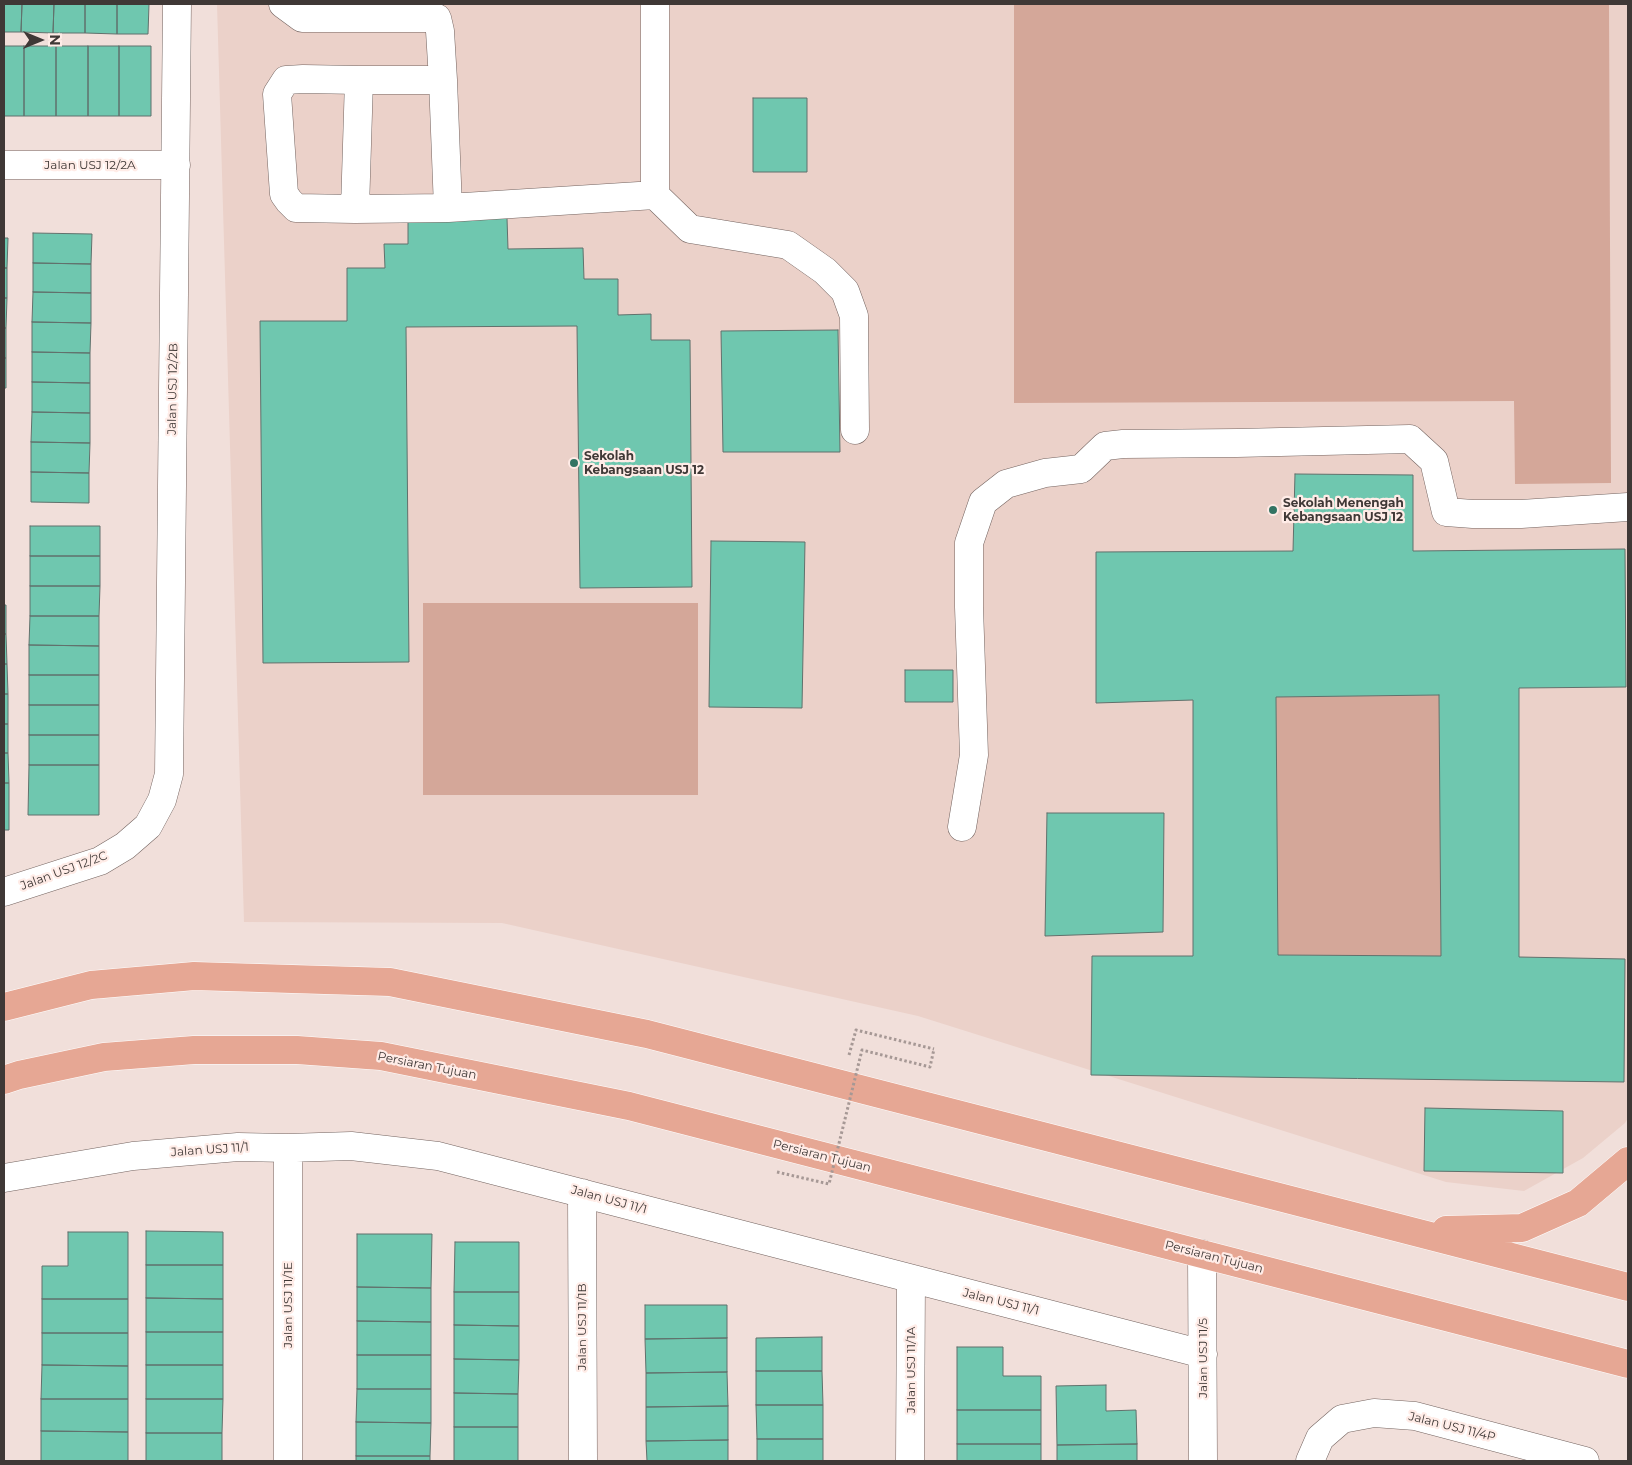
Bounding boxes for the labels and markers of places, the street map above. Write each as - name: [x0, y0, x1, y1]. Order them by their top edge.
- place label: Sekolah Kebangsaan USJ 12: [584, 449, 704, 477]
- marker: Sekolah Kebangsaan USJ 12: [568, 457, 580, 469]
- place label: Sekolah Menengah Kebangsaan USJ 12: [1283, 496, 1404, 524]
- marker: Sekolah Menengah Kebangsaan USJ 12: [1267, 504, 1279, 516]

